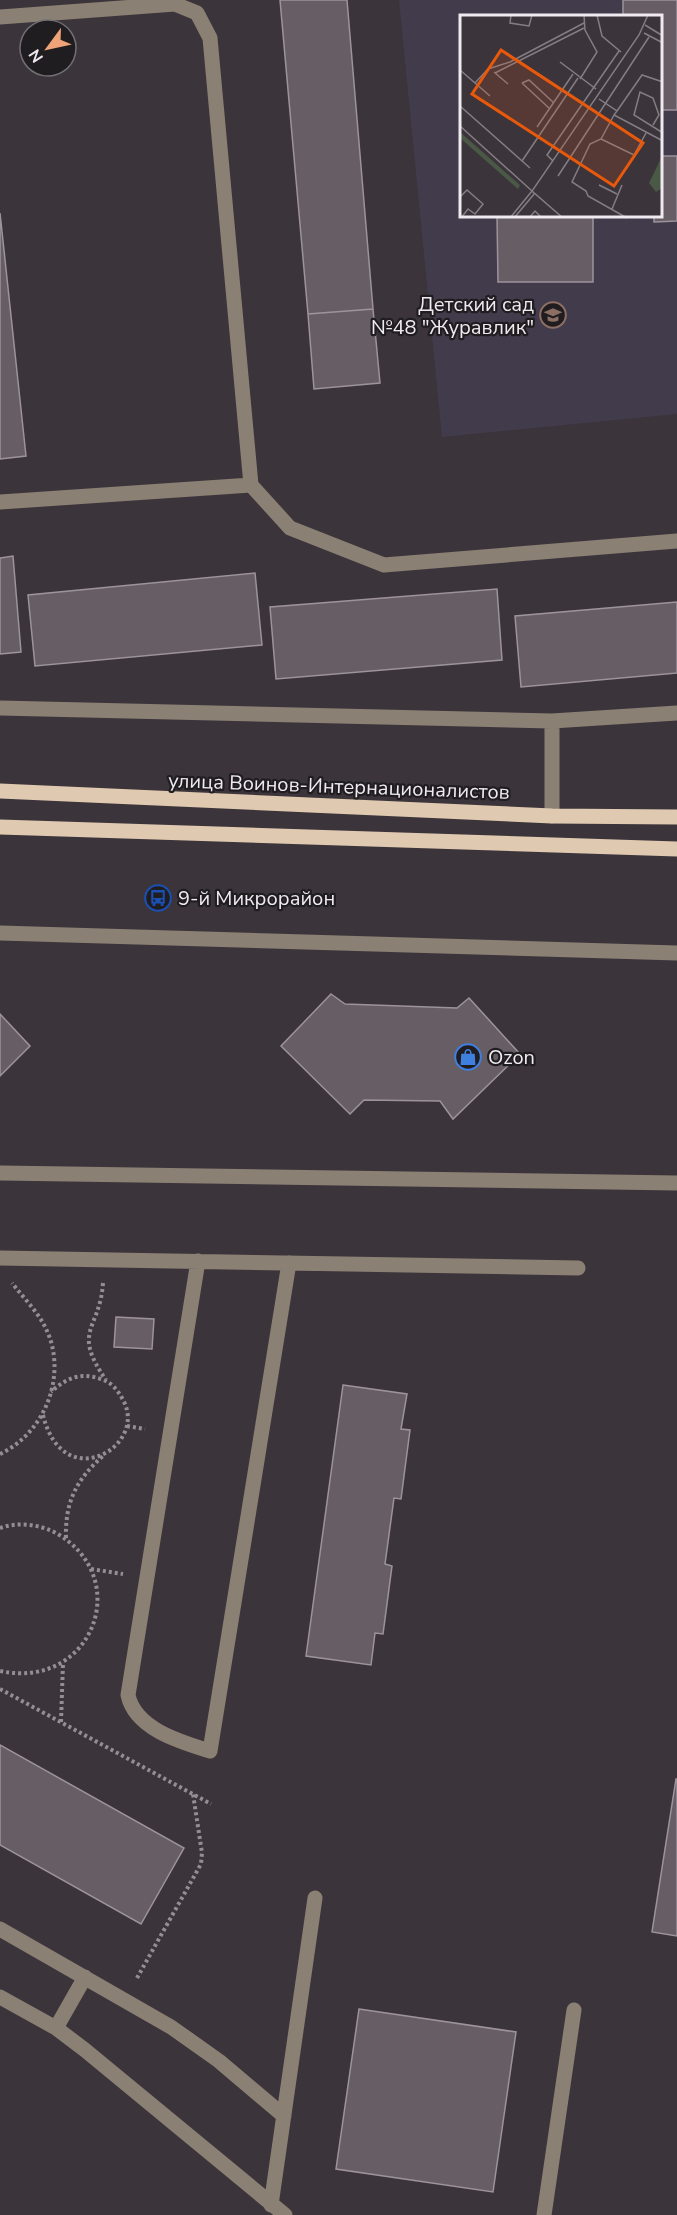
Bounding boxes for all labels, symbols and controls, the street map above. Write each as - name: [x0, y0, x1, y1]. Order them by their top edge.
- inset map: [460, 15, 662, 218]
- north arrow: [18, 18, 78, 78]
- text: N: [24, 45, 49, 67]
- place label: Детский сад №48 "Журавлик": [371, 291, 534, 341]
- school or university icon: Детский сад №48 "Журавлик": [538, 300, 568, 330]
- street label: улица Воинов-Интернационалистов: [168, 767, 510, 806]
- bus stop icon: 9-й Микрорайон: [143, 883, 173, 913]
- place label: 9-й Микрорайон: [178, 885, 335, 912]
- shop icon: Ozon: [453, 1042, 483, 1072]
- place label: Ozon: [488, 1044, 535, 1071]

